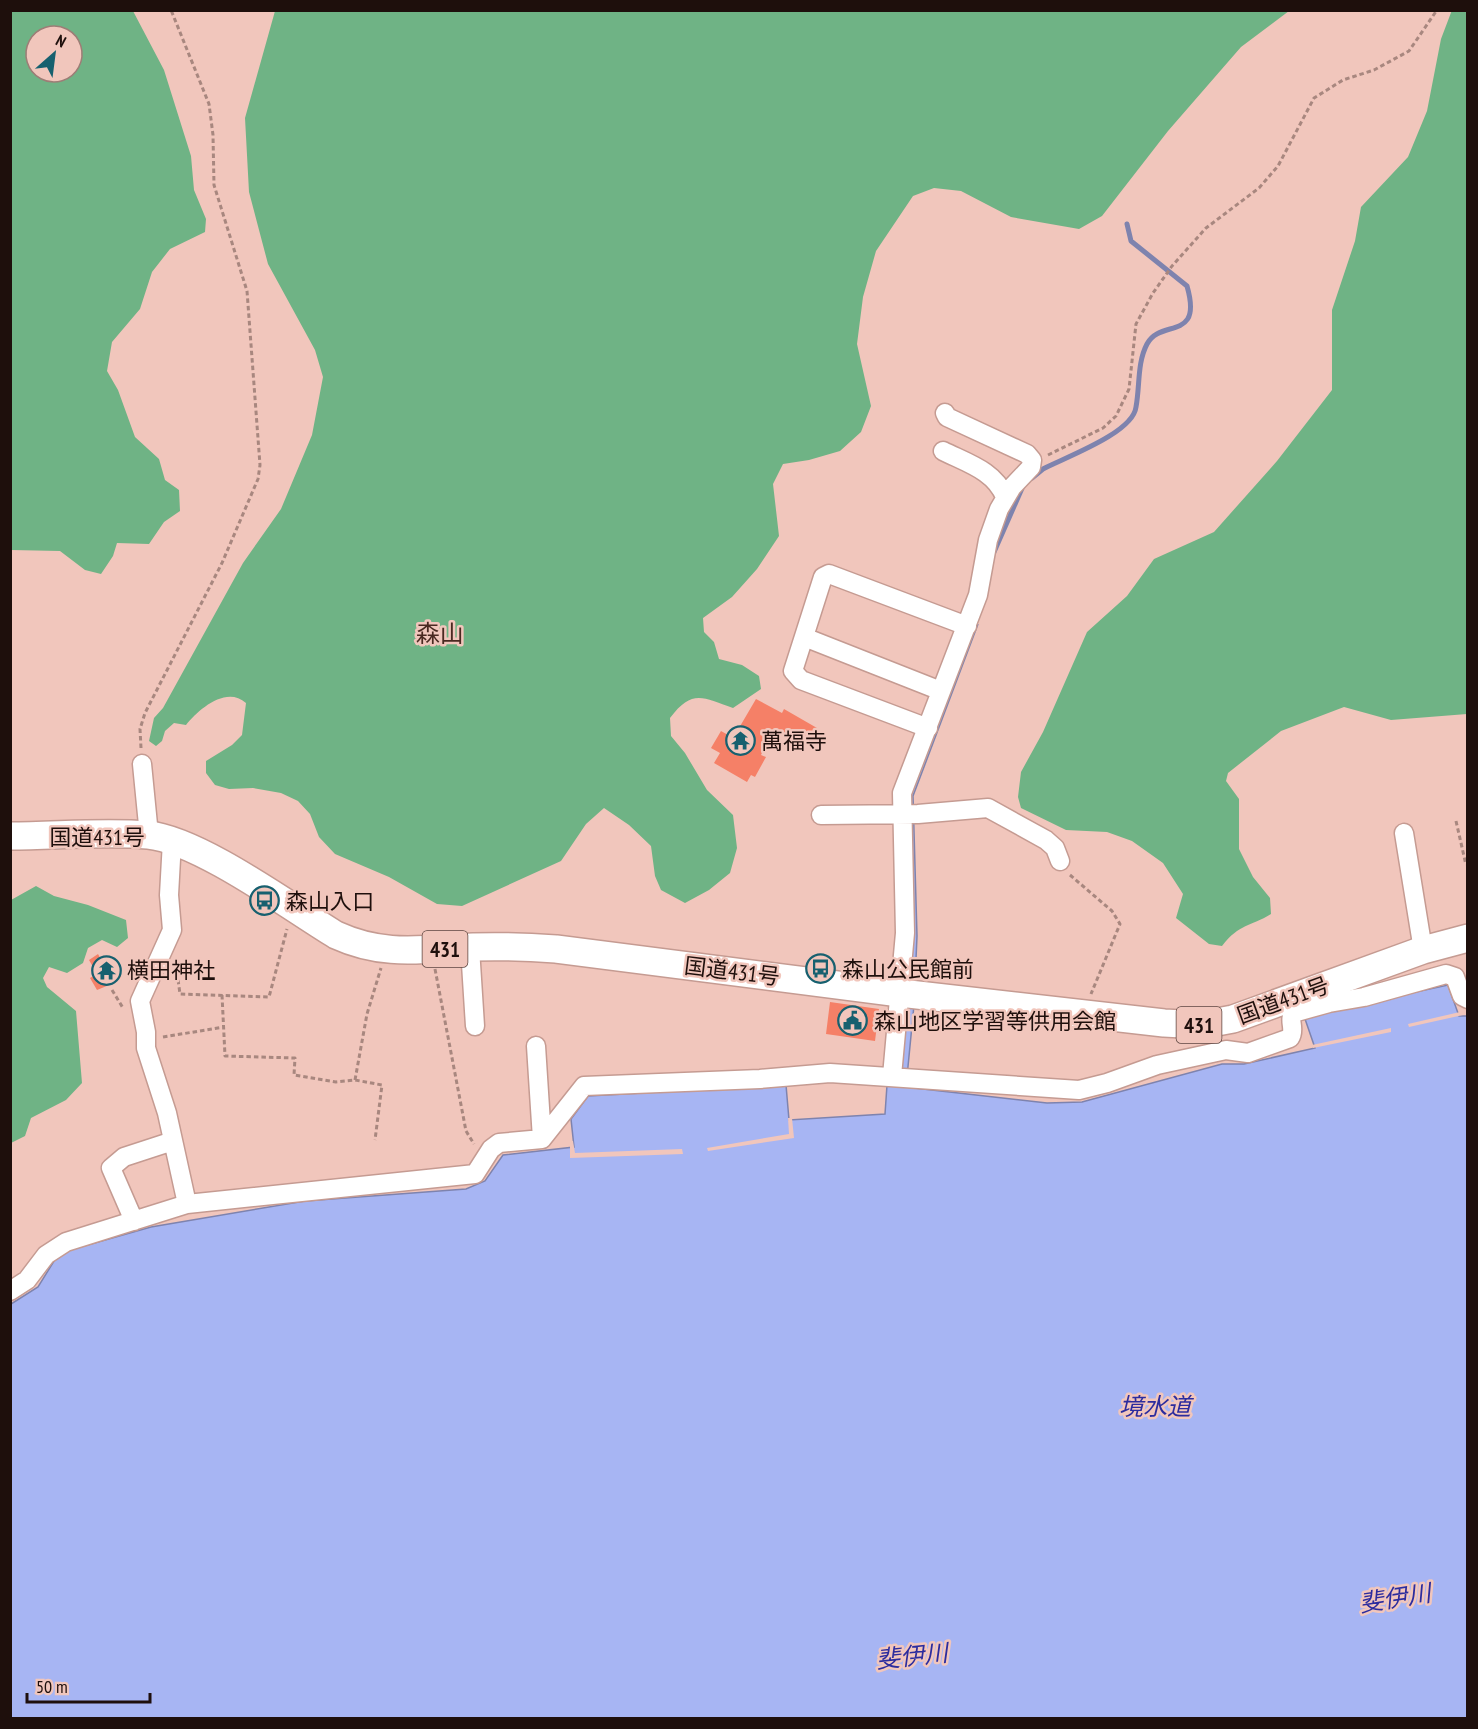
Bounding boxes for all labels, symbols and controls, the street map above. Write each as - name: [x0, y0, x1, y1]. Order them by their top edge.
- north arrow: [24, 24, 84, 84]
- text: N: [53, 30, 70, 52]
- district label: 森山: [416, 618, 464, 649]
- temple icon: 萬福寺: [724, 725, 756, 757]
- place label: 萬福寺: [761, 727, 827, 755]
- street label: 国道431号: [49, 823, 145, 851]
- bus stop icon: 森山入口: [249, 885, 281, 917]
- place label: 森山入口: [286, 887, 374, 915]
- road number: 431: [422, 931, 468, 967]
- street label: 国道431号: [683, 951, 781, 991]
- bus stop icon: 森山公民館前: [805, 953, 837, 985]
- temple icon: 横田神社: [90, 954, 122, 986]
- place label: 森山公民館前: [842, 955, 974, 983]
- place label: 横田神社: [127, 956, 215, 984]
- street label: 国道431号: [1233, 970, 1333, 1030]
- public building icon: 森山地区学習等供用会館: [837, 1005, 869, 1037]
- place label: 森山地区学習等供用会館: [874, 1007, 1116, 1035]
- road number: 431: [1176, 1007, 1222, 1043]
- water label: 境水道: [1119, 1391, 1195, 1422]
- water label: 斐伊川: [1357, 1577, 1436, 1619]
- water label: 斐伊川: [875, 1637, 952, 1675]
- scale bar: [27, 1666, 150, 1704]
- text: 50 m: [36, 1675, 68, 1698]

